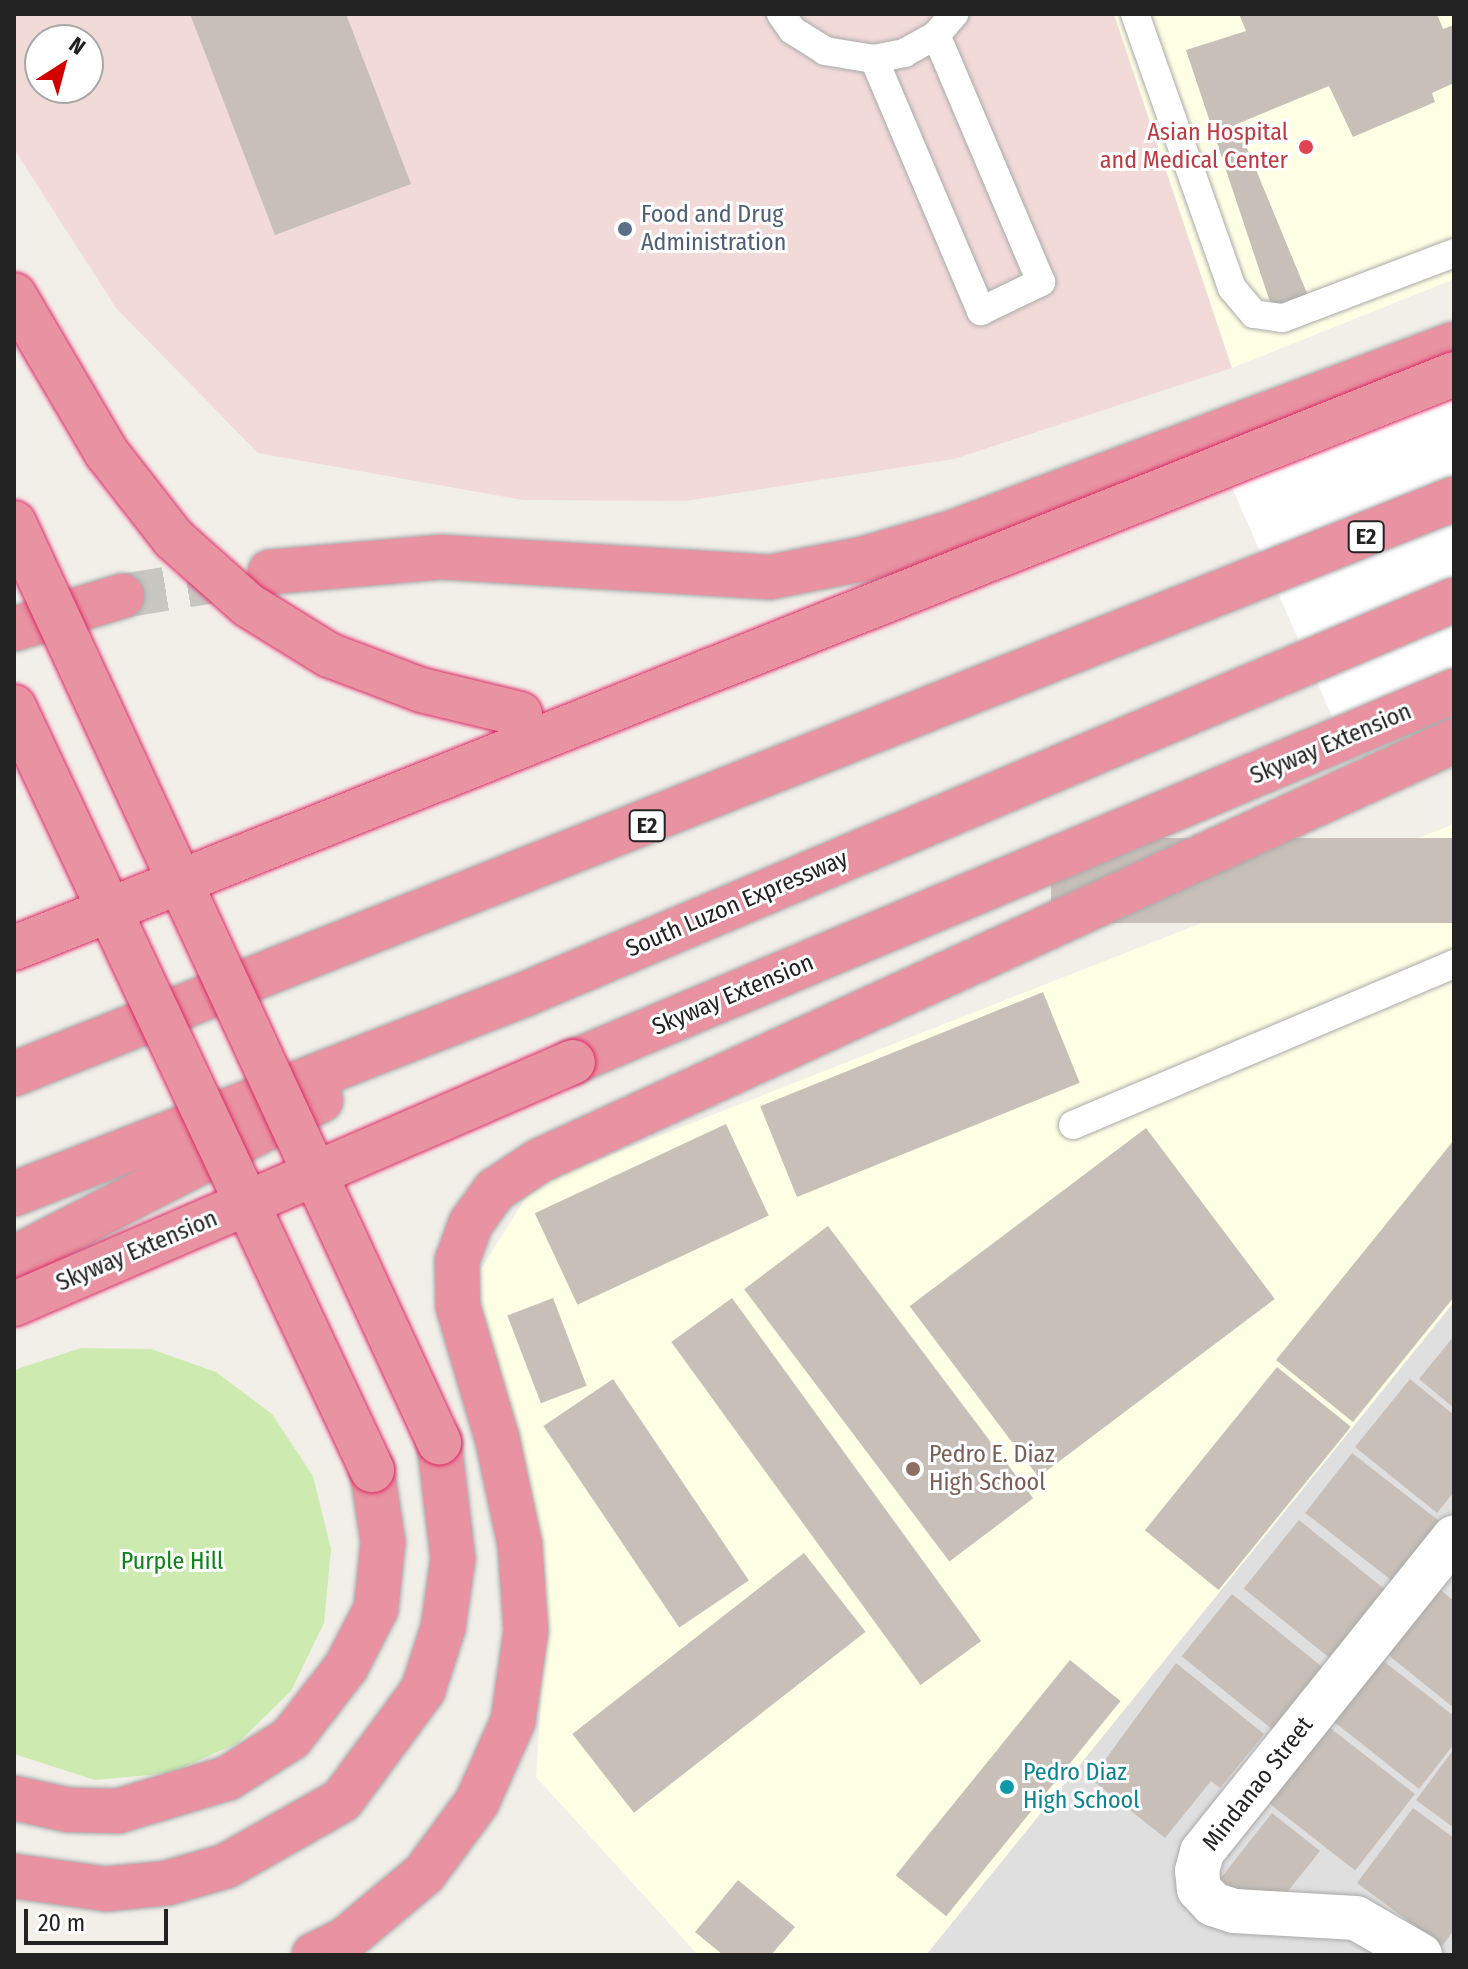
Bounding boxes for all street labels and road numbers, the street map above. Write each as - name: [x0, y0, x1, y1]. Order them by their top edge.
- road number: E2: [1346, 519, 1386, 555]
- street label: Skyway Extension: [1246, 697, 1416, 791]
- road number: E2: [627, 808, 667, 844]
- street label: South Luzon Expressway: [622, 844, 852, 964]
- street label: Skyway Extension: [648, 948, 818, 1042]
- street label: Skyway Extension: [52, 1204, 222, 1298]
- street label: Mindanao Street: [1197, 1711, 1319, 1857]

